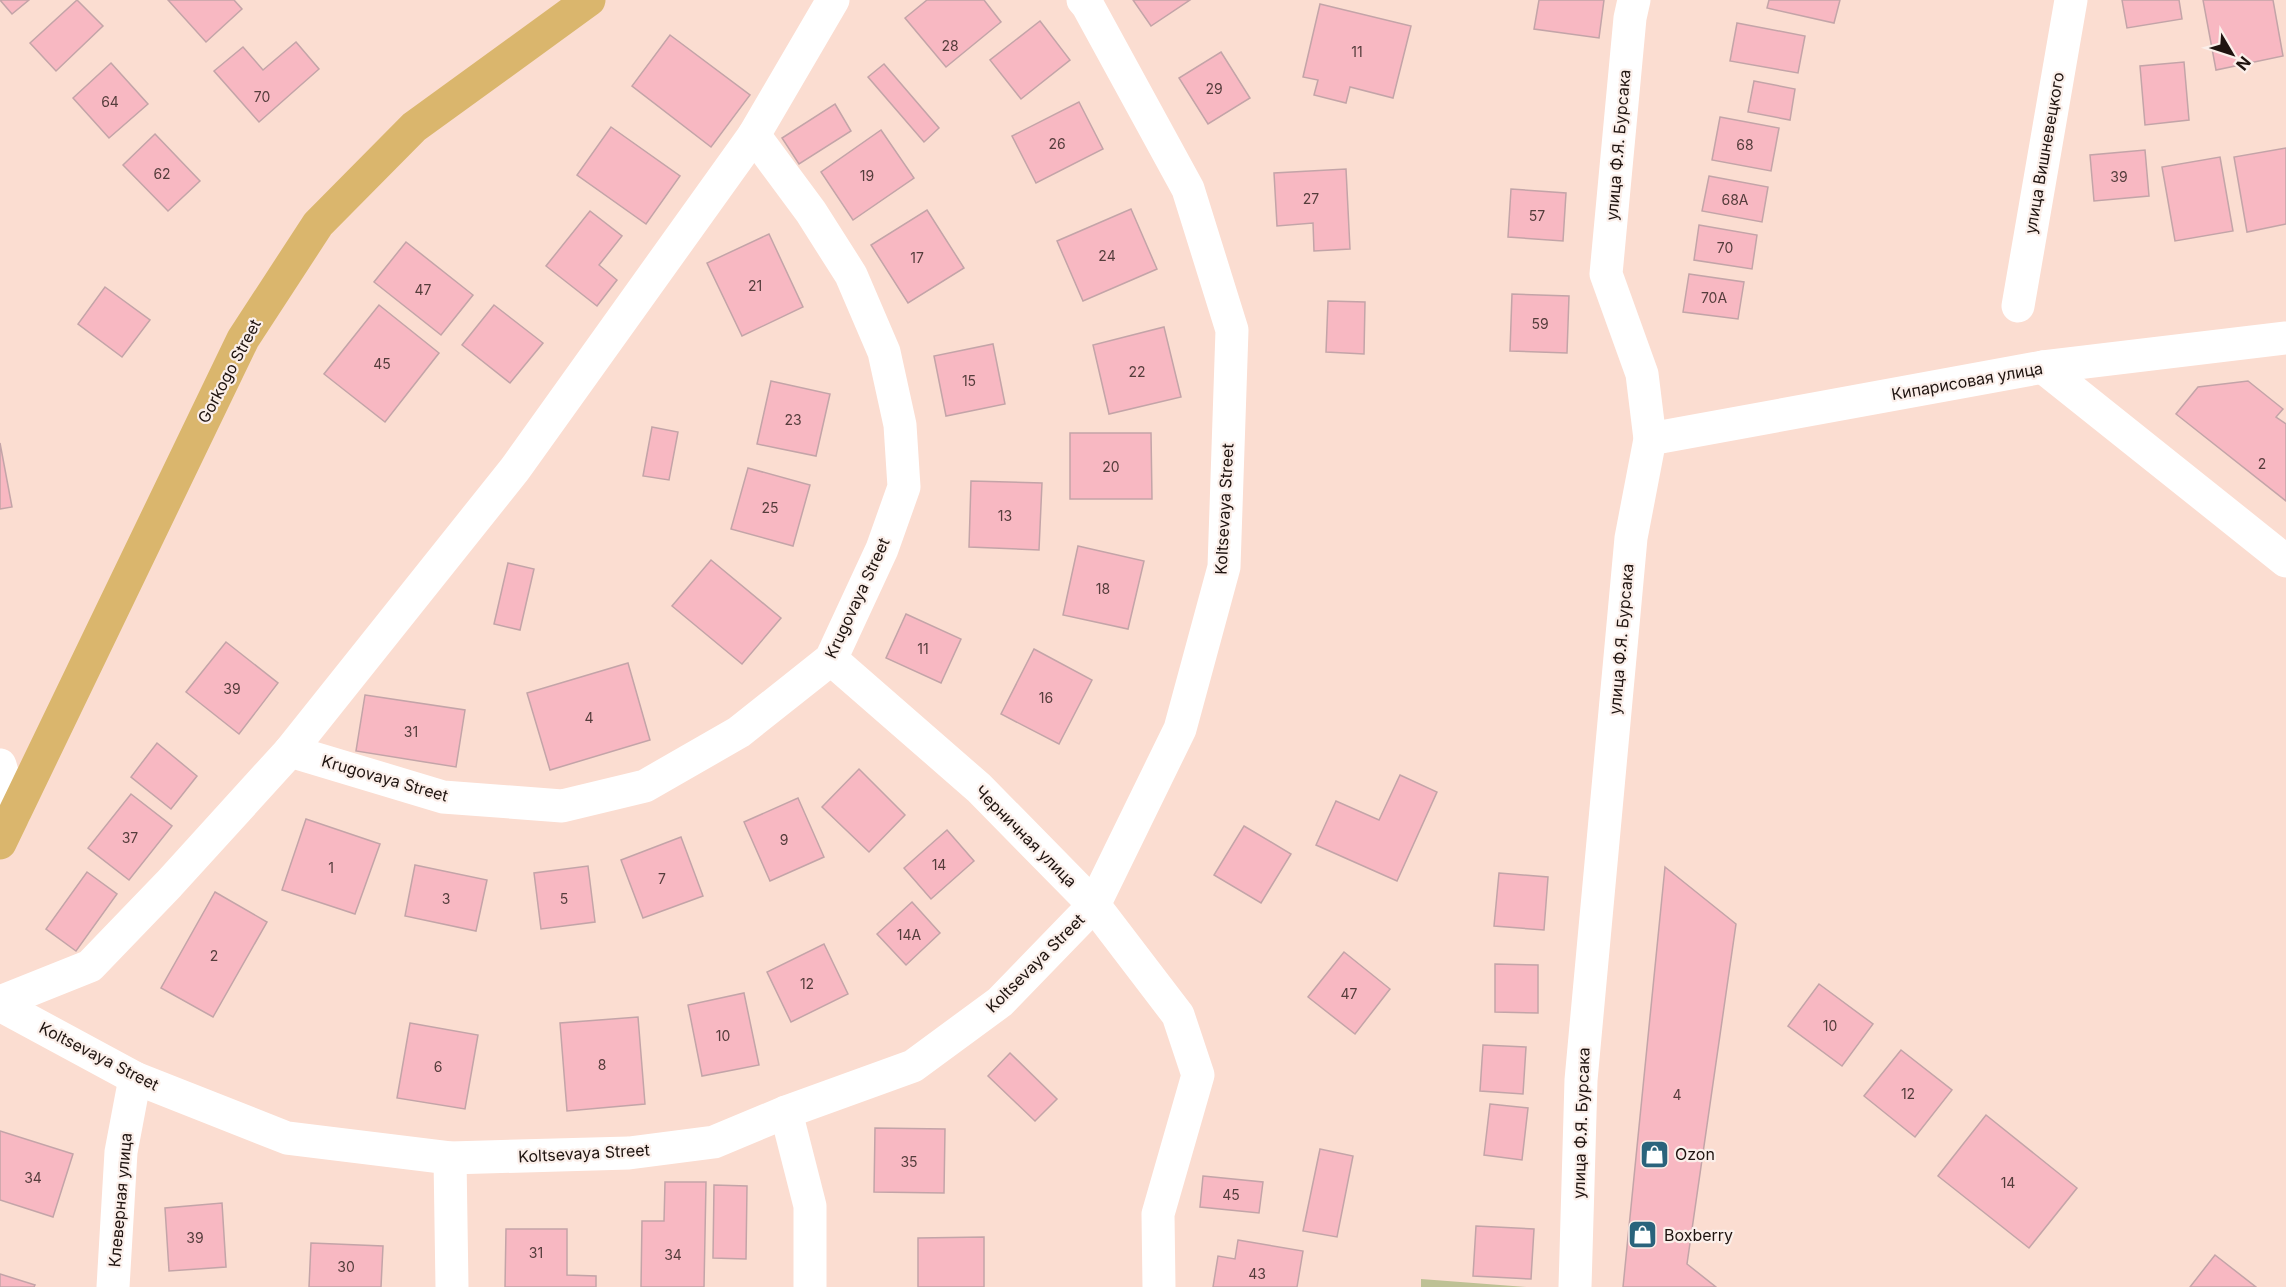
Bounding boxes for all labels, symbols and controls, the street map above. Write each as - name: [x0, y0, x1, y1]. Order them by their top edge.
- north arrow: [2202, 24, 2262, 84]
- house number: 28: [941, 37, 959, 54]
- house number: 11: [1351, 43, 1363, 60]
- text: N: [2232, 52, 2255, 74]
- street label: улица Ф.Я. Бурсака: [1601, 69, 1635, 221]
- street label: улица Вишневецкого: [2020, 71, 2068, 235]
- house number: 29: [1205, 80, 1223, 97]
- house number: 70: [254, 88, 270, 105]
- house number: 64: [101, 93, 119, 110]
- house number: 26: [1048, 135, 1066, 152]
- house number: 68: [1736, 136, 1754, 153]
- house number: 62: [153, 165, 171, 182]
- house number: 19: [860, 167, 874, 184]
- house number: 39: [2110, 168, 2128, 185]
- house number: 27: [1303, 190, 1319, 207]
- house number: 68А: [1721, 191, 1749, 208]
- house number: 57: [1529, 207, 1545, 224]
- house number: 70: [1717, 239, 1733, 256]
- house number: 24: [1098, 247, 1116, 264]
- house number: 17: [910, 249, 924, 266]
- house number: 21: [748, 277, 762, 294]
- house number: 47: [415, 281, 432, 298]
- house number: 70А: [1701, 289, 1727, 306]
- house number: 59: [1531, 315, 1549, 332]
- street label: Gorkogo Street: [193, 316, 265, 426]
- house number: 45: [373, 355, 391, 372]
- street label: Кипарисовая улица: [1890, 358, 2044, 404]
- house number: 22: [1128, 363, 1146, 380]
- house number: 15: [962, 372, 976, 389]
- house number: 23: [784, 411, 802, 428]
- street label: Koltsevaya Street: [1211, 443, 1237, 575]
- house number: 2: [2258, 455, 2266, 472]
- house number: 20: [1102, 458, 1120, 475]
- house number: 25: [761, 499, 779, 516]
- house number: 13: [998, 507, 1012, 524]
- street label: Krugovaya Street: [820, 535, 894, 661]
- street label: улица Ф.Я. Бурсака: [1604, 563, 1638, 715]
- house number: 18: [1096, 580, 1110, 597]
- house number: 11: [917, 640, 929, 657]
- house number: 39: [223, 680, 241, 697]
- house number: 16: [1039, 689, 1053, 706]
- house number: 4: [584, 709, 594, 726]
- house number: 31: [404, 723, 418, 740]
- street label: Krugovaya Street: [319, 750, 451, 806]
- street label: Черничная улица: [971, 781, 1081, 891]
- house number: 37: [122, 829, 138, 846]
- house number: 9: [780, 831, 788, 848]
- house number: 14: [932, 856, 946, 873]
- house number: 1: [328, 859, 334, 876]
- house number: 7: [658, 870, 666, 887]
- house number: 3: [442, 890, 450, 907]
- house number: 5: [560, 890, 568, 907]
- street label: Koltsevaya Street: [981, 909, 1089, 1017]
- house number: 14А: [897, 926, 922, 943]
- house number: 2: [210, 947, 218, 964]
- house number: 12: [800, 975, 814, 992]
- house number: 47: [1341, 985, 1358, 1002]
- street label: Koltsevaya Street: [36, 1017, 162, 1095]
- house number: 10: [1823, 1017, 1837, 1034]
- house number: 10: [716, 1027, 730, 1044]
- street label: улица Ф.Я. Бурсака: [1568, 1047, 1594, 1199]
- house number: 8: [598, 1056, 606, 1073]
- house number: 6: [434, 1058, 442, 1075]
- house number: 12: [1901, 1085, 1915, 1102]
- house number: 4: [1672, 1086, 1682, 1103]
- street label: Клеверная улица: [104, 1132, 136, 1268]
- shop icon: Ozon: [1638, 1138, 1670, 1170]
- street label: Koltsevaya Street: [518, 1140, 650, 1166]
- place label: Ozon: [1675, 1144, 1715, 1164]
- house number: 35: [900, 1153, 918, 1170]
- house number: 34: [24, 1169, 42, 1186]
- house number: 14: [2001, 1174, 2015, 1191]
- house number: 45: [1222, 1186, 1240, 1203]
- shop icon: Boxberry: [1627, 1219, 1659, 1251]
- place label: Boxberry: [1664, 1225, 1733, 1245]
- house number: 39: [186, 1229, 204, 1246]
- house number: 31: [529, 1244, 543, 1261]
- house number: 34: [664, 1246, 682, 1263]
- house number: 30: [337, 1258, 355, 1275]
- house number: 43: [1248, 1265, 1266, 1282]

